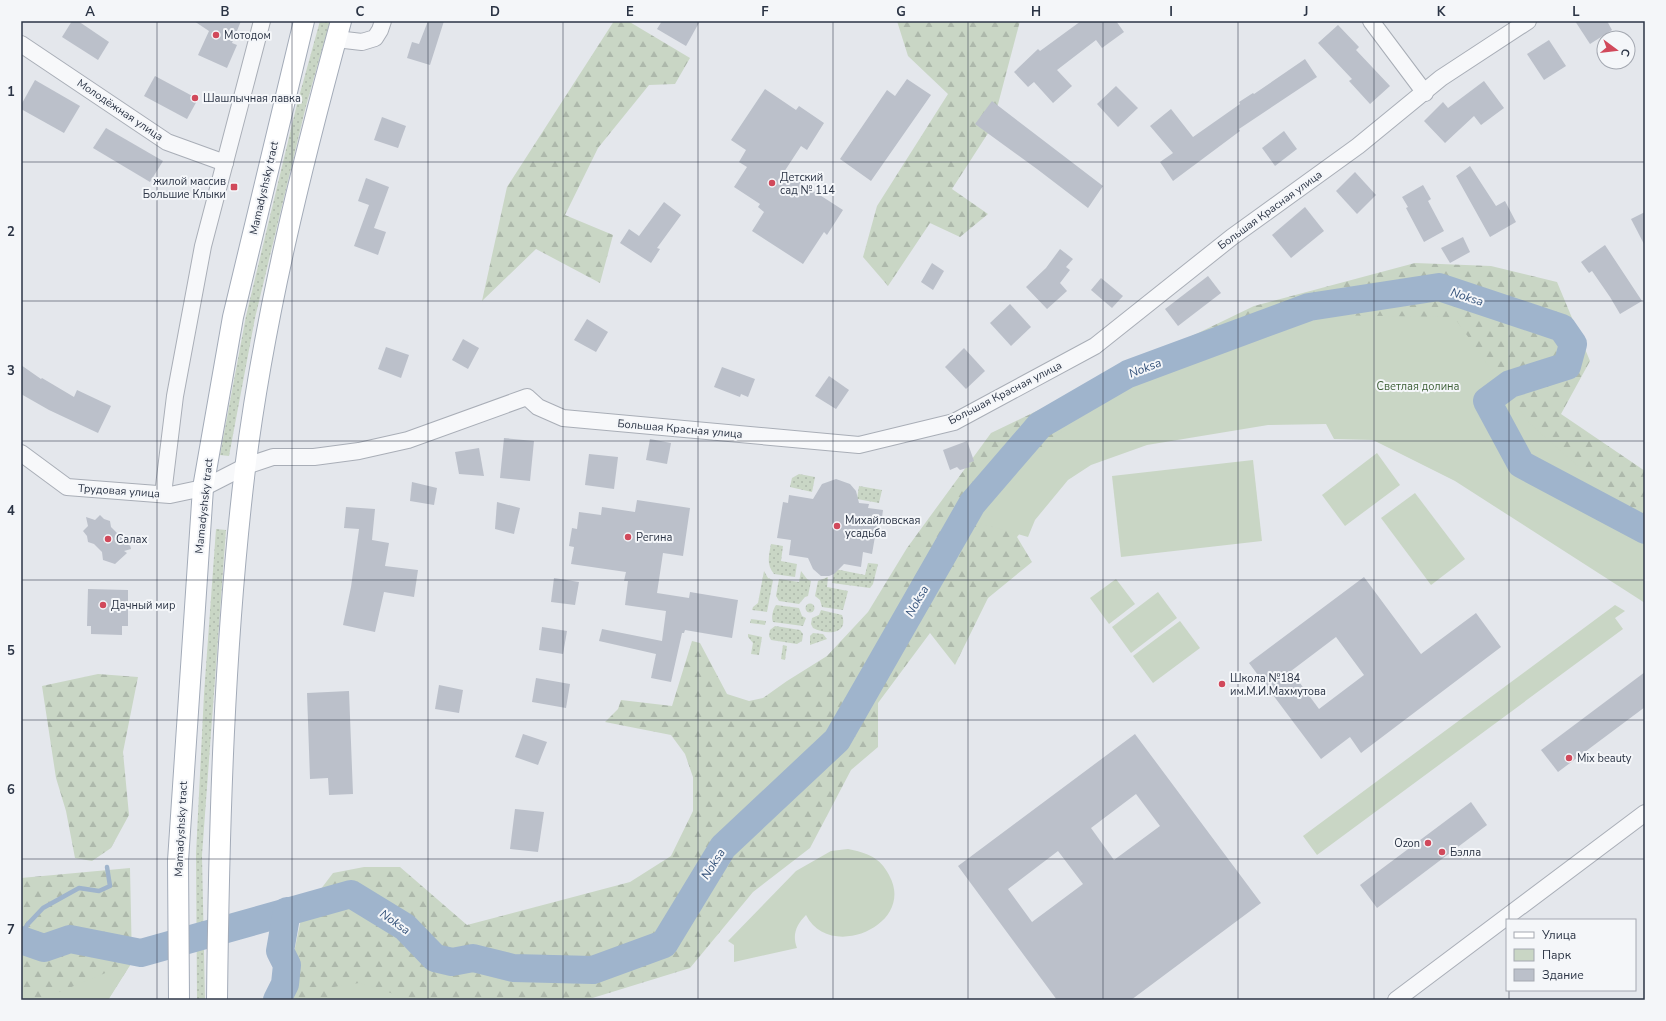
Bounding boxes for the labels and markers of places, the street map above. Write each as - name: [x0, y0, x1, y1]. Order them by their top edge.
- place label: Мотодом: [224, 28, 271, 43]
- marker: Мотодом: [211, 30, 221, 40]
- place label: Шашлычная лавка: [203, 91, 301, 106]
- marker: Шашлычная лавка: [190, 93, 200, 103]
- place label: Детский сад № 114: [780, 170, 835, 198]
- place label: жилой массив Большие Клыки: [143, 174, 226, 202]
- marker: Детский сад № 114: [767, 178, 777, 188]
- marker: жилой массив Большие Клыки: [229, 182, 239, 192]
- place label: Михайловская усадьба: [845, 513, 920, 541]
- marker: Михайловская усадьба: [832, 521, 842, 531]
- place label: Регина: [636, 530, 672, 545]
- place label: Салах: [116, 532, 147, 547]
- marker: Регина: [623, 532, 633, 542]
- marker: Салах: [103, 534, 113, 544]
- place label: Дачный мир: [111, 598, 176, 613]
- marker: Дачный мир: [98, 600, 108, 610]
- place label: Школа №184 им.М.И.Махмутова: [1230, 671, 1326, 699]
- marker: Школа №184 им.М.И.Махмутова: [1217, 679, 1227, 689]
- place label: Mix beauty: [1577, 751, 1632, 766]
- marker: Mix beauty: [1564, 753, 1574, 763]
- place label: Ozon: [1394, 836, 1420, 851]
- marker: Ozon: [1423, 838, 1433, 848]
- place label: Бэлла: [1450, 845, 1481, 860]
- marker: Бэлла: [1437, 847, 1447, 857]

